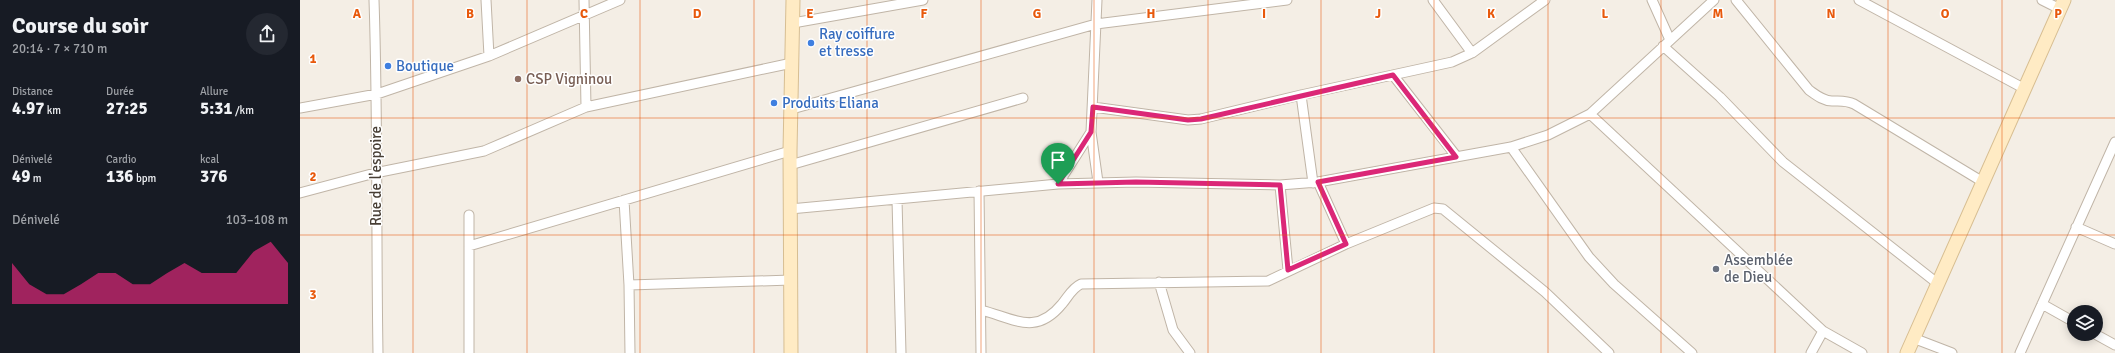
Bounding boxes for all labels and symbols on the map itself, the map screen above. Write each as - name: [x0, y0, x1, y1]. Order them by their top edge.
- text: A: [353, 6, 362, 22]
- text: B: [466, 6, 474, 22]
- text: C: [580, 6, 588, 22]
- text: D: [693, 6, 702, 22]
- text: E: [806, 6, 814, 22]
- text: F: [921, 6, 928, 22]
- text: G: [1033, 6, 1041, 22]
- text: H: [1147, 6, 1155, 22]
- text: I: [1262, 6, 1266, 22]
- text: J: [1375, 6, 1381, 22]
- text: K: [1487, 6, 1495, 22]
- text: L: [1602, 6, 1609, 22]
- text: M: [1713, 6, 1724, 22]
- text: N: [1826, 6, 1836, 22]
- text: O: [1941, 6, 1950, 22]
- text: P: [2054, 6, 2062, 22]
- place label: Ray coiffure et tresse: [819, 25, 895, 60]
- marker: Ray coiffure et tresse: [806, 38, 816, 48]
- text: 1: [309, 51, 317, 67]
- place label: Boutique: [396, 57, 454, 75]
- marker: Boutique: [383, 61, 393, 71]
- place label: CSP Vigninou: [526, 70, 612, 88]
- marker: CSP Vigninou: [513, 74, 523, 84]
- place label: Produits Eliana: [782, 94, 879, 112]
- marker: Produits Eliana: [769, 98, 779, 108]
- street label: Rue de l'espoire: [367, 126, 385, 226]
- pin: [1041, 143, 1075, 184]
- text: 2: [309, 169, 317, 185]
- place label: Assemblée de Dieu: [1724, 251, 1793, 286]
- marker: Assemblée de Dieu: [1711, 264, 1721, 274]
- text: 3: [309, 287, 317, 303]

